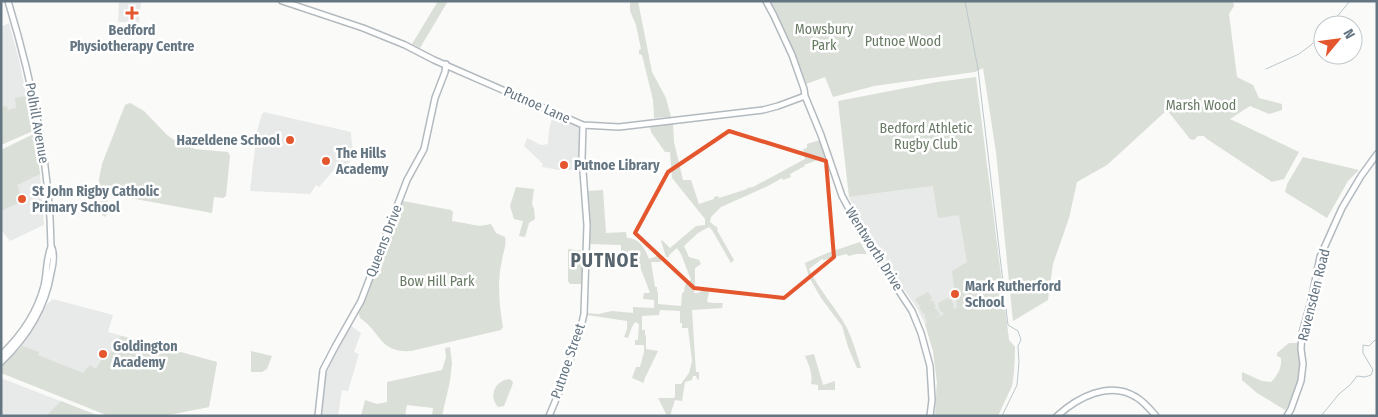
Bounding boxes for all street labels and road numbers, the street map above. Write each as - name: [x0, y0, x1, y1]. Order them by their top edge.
- street label: Polhill Avenue: [22, 81, 52, 165]
- street label: Putnoe Lane: [501, 83, 573, 127]
- street label: Queens Drive: [362, 202, 406, 280]
- street label: Wentworth Drive: [841, 204, 907, 294]
- street label: Ravensden Road: [1294, 247, 1334, 343]
- street label: Putnoe Street: [547, 321, 589, 401]

